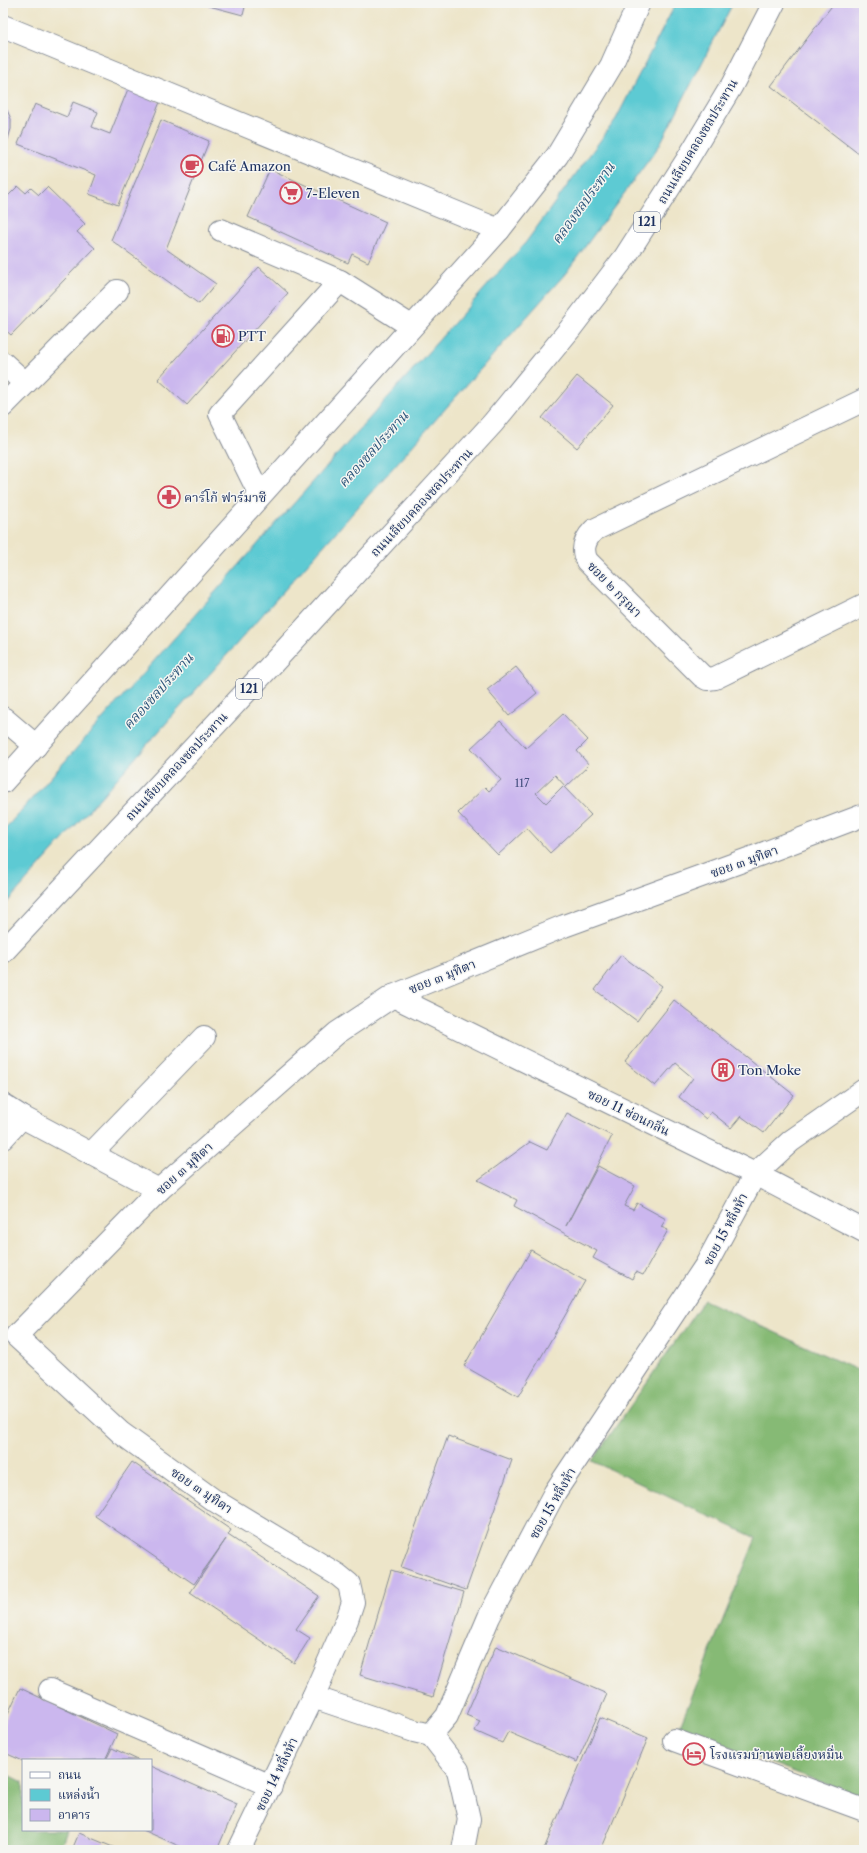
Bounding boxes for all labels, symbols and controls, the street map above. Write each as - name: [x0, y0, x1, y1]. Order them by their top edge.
- street label: ถนนเลียบคลองชลประทาน: [653, 75, 741, 206]
- cafe icon: Café Amazon: [179, 153, 205, 179]
- place label: Café Amazon: [208, 158, 291, 174]
- water label: คลองชลประทาน: [547, 158, 619, 247]
- supermarket icon: 7-Eleven: [278, 180, 304, 206]
- place label: 7-Eleven: [306, 185, 360, 201]
- road number: 121: [634, 212, 660, 232]
- fuel station icon: PTT: [210, 323, 236, 349]
- place label: PTT: [238, 328, 266, 344]
- water label: คลองชลประทาน: [334, 406, 413, 491]
- street label: ถนนเลียบคลองชลประทาน: [366, 444, 476, 560]
- pharmacy icon: คาร์โก้ ฟาร์มาซี: [156, 484, 182, 510]
- place label: คาร์โก้ ฟาร์มาซี: [184, 489, 267, 505]
- street label: ซอย ๒ กรุณา: [584, 558, 646, 621]
- water label: คลองชลประทาน: [119, 648, 198, 733]
- road number: 121: [236, 679, 262, 699]
- street label: ถนนเลียบคลองชลประทาน: [121, 708, 231, 824]
- house number: 117: [515, 776, 530, 790]
- street label: ซอย ๓ มุทิตา: [708, 841, 780, 882]
- street label: ซอย ๓ มุทิตา: [406, 955, 478, 998]
- building icon: Ton Moke: [710, 1057, 736, 1083]
- place label: Ton Moke: [738, 1062, 801, 1078]
- street label: ซอย 11 ซ่อนกลิ่น: [585, 1085, 673, 1139]
- street label: ซอย ๓ มุทิตา: [152, 1138, 216, 1198]
- street label: ซอย 15 หลิ่งห้า: [699, 1190, 751, 1268]
- street label: ซอย ๓ มุทิตา: [168, 1464, 236, 1517]
- street label: ซอย 15 หลิ่งห้า: [525, 1464, 579, 1541]
- street label: ซอย 14 หลิ่งห้า: [251, 1734, 301, 1814]
- hotel icon: โรงแรมบ้านพ่อเลี้ยงหมื่น: [681, 1741, 707, 1767]
- place label: โรงแรมบ้านพ่อเลี้ยงหมื่น: [709, 1745, 843, 1762]
- legend: [22, 1759, 152, 1831]
- text: ถนน: [58, 1767, 81, 1782]
- text: แหล่งน้ำ: [58, 1786, 100, 1802]
- text: อาคาร: [58, 1807, 90, 1822]

